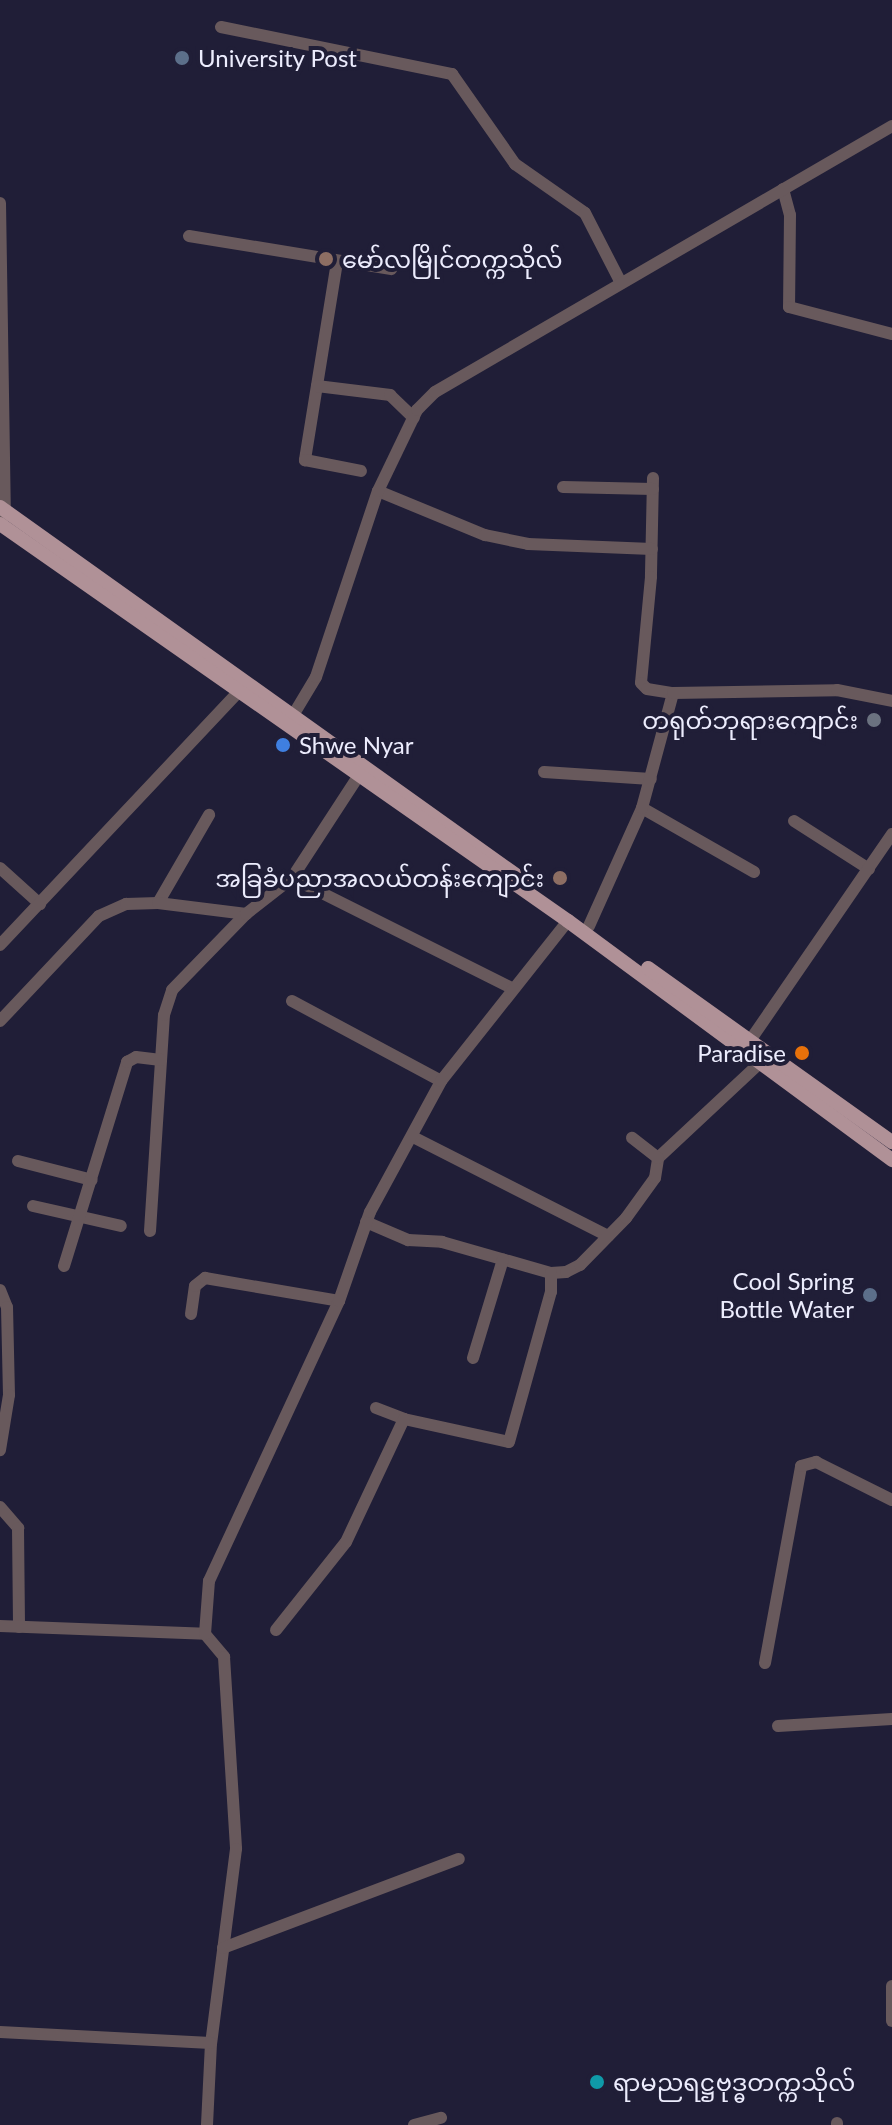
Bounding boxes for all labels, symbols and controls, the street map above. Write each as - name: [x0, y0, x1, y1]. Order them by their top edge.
- place label: University Post: [198, 44, 357, 72]
- marker: University Post: [173, 49, 191, 67]
- place label: မော်လမြိုင်တက္ကသိုလ်: [342, 245, 563, 273]
- marker: မော်လမြိုင်တက္ကသိုလ်: [317, 250, 335, 268]
- place label: တရုတ်ဘုရားကျောင်း: [642, 706, 858, 734]
- marker: တရုတ်ဘုရားကျောင်း: [865, 711, 883, 729]
- place label: Shwe Nyar: [299, 731, 413, 759]
- marker: Shwe Nyar: [274, 736, 292, 754]
- place label: အခြခံပညာအလယ်တန်းကျောင်း: [215, 864, 544, 892]
- marker: အခြခံပညာအလယ်တန်းကျောင်း: [551, 869, 569, 887]
- place label: Paradise: [697, 1039, 786, 1067]
- marker: Paradise: [793, 1044, 811, 1062]
- place label: Cool Spring Bottle Water: [719, 1267, 854, 1323]
- marker: Cool Spring Bottle Water: [861, 1286, 879, 1304]
- place label: ရာမညရဋ္ဌဗုဒ္ဓတက္ကသိုလ်: [613, 2068, 855, 2096]
- marker: ရာမညရဋ္ဌဗုဒ္ဓတက္ကသိုလ်: [588, 2073, 606, 2091]

